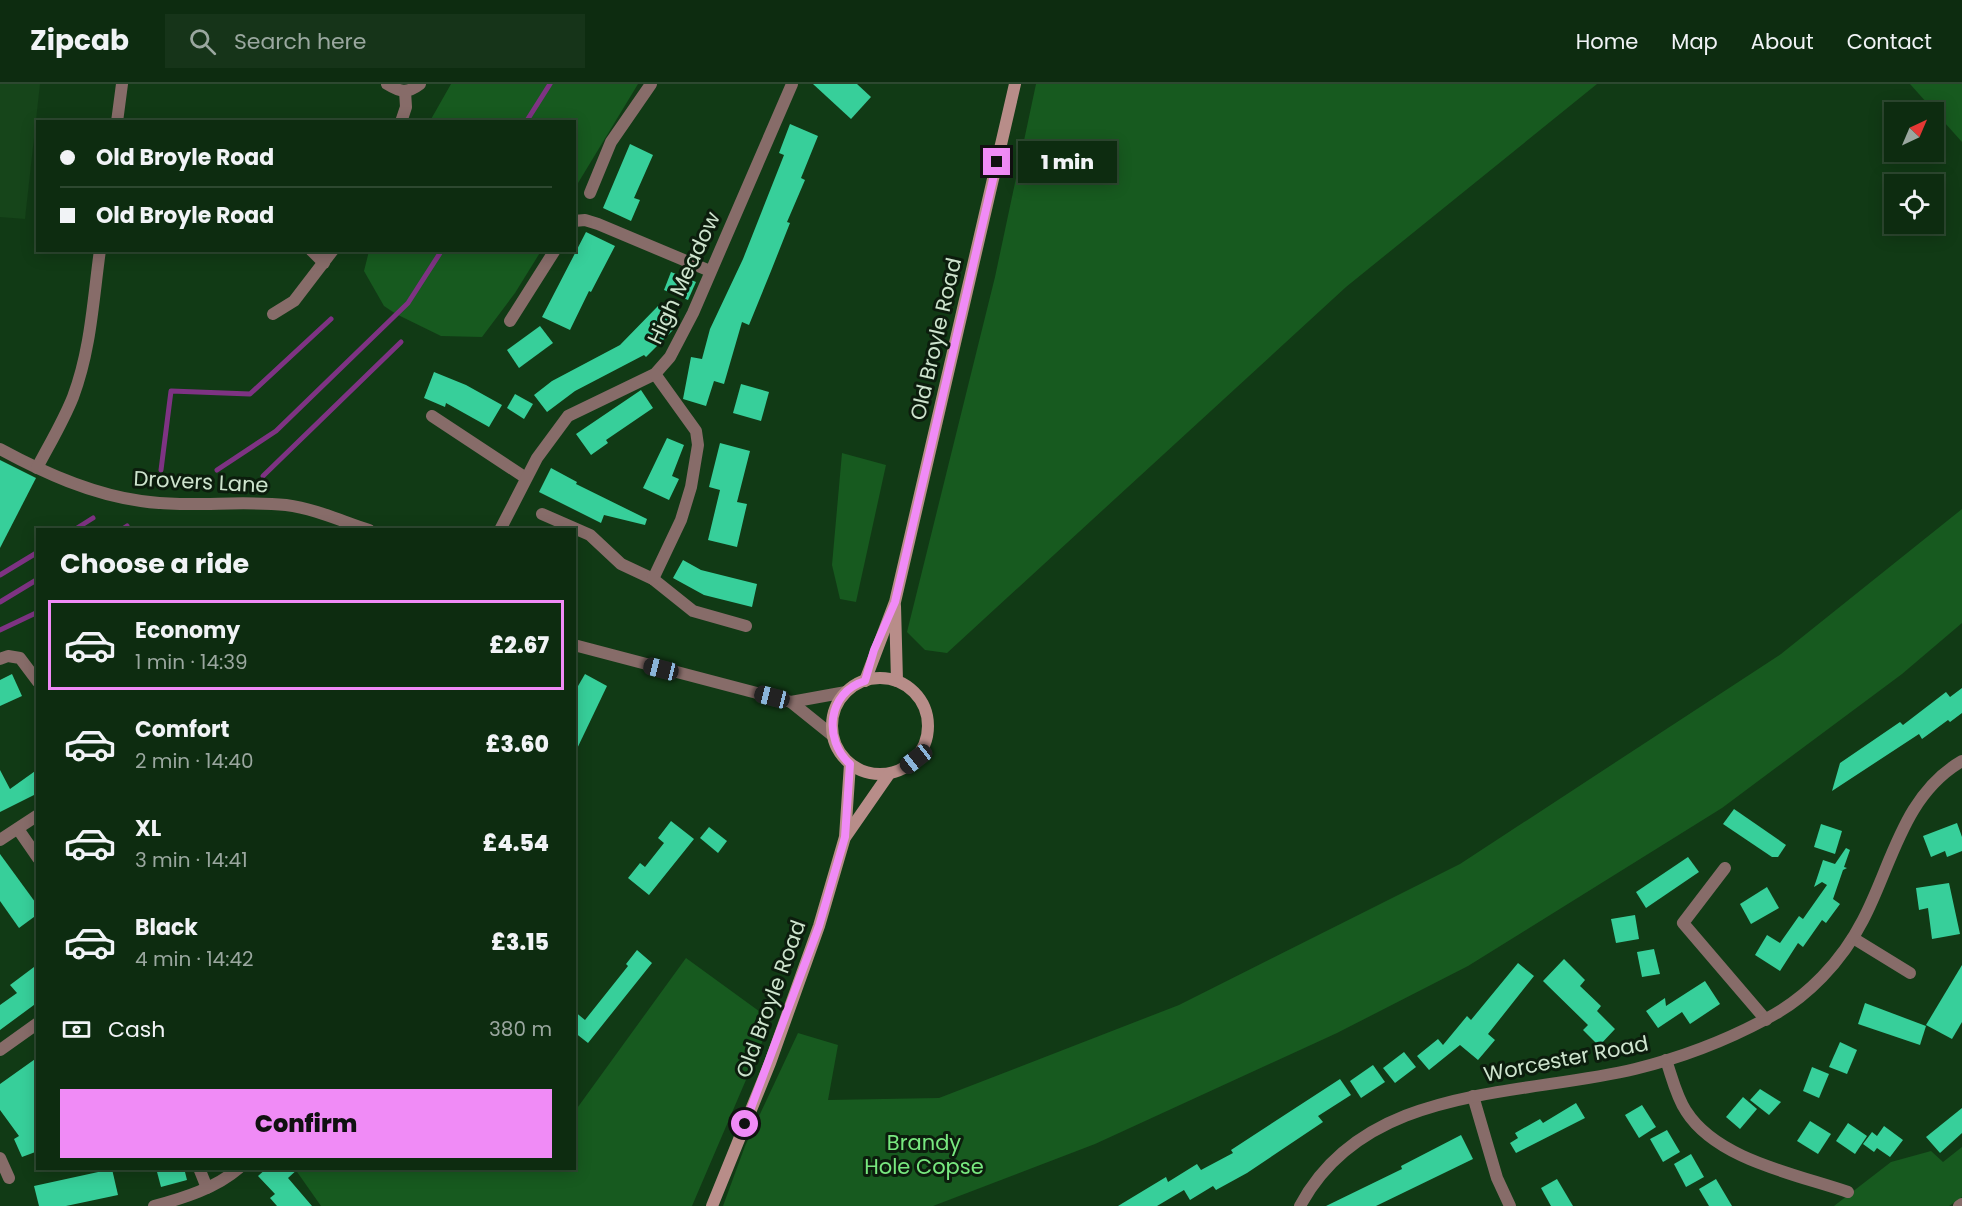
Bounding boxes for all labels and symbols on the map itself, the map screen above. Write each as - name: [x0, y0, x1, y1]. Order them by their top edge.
- north arrow: [1884, 102, 1944, 162]
- callout: 1 min: [1018, 141, 1117, 183]
- route end: [983, 148, 1010, 175]
- street label: High Meadow: [640, 207, 727, 349]
- street label: Old Broyle Road: [903, 255, 968, 423]
- street label: Drovers Lane: [133, 463, 269, 500]
- car: [641, 656, 681, 682]
- car: [752, 684, 792, 710]
- car: [896, 741, 936, 777]
- street label: Old Broyle Road: [729, 916, 813, 1082]
- street label: Worcester Road: [1481, 1028, 1651, 1089]
- route start: [731, 1110, 758, 1137]
- park label: Brandy Hole Copse: [864, 1128, 984, 1181]

